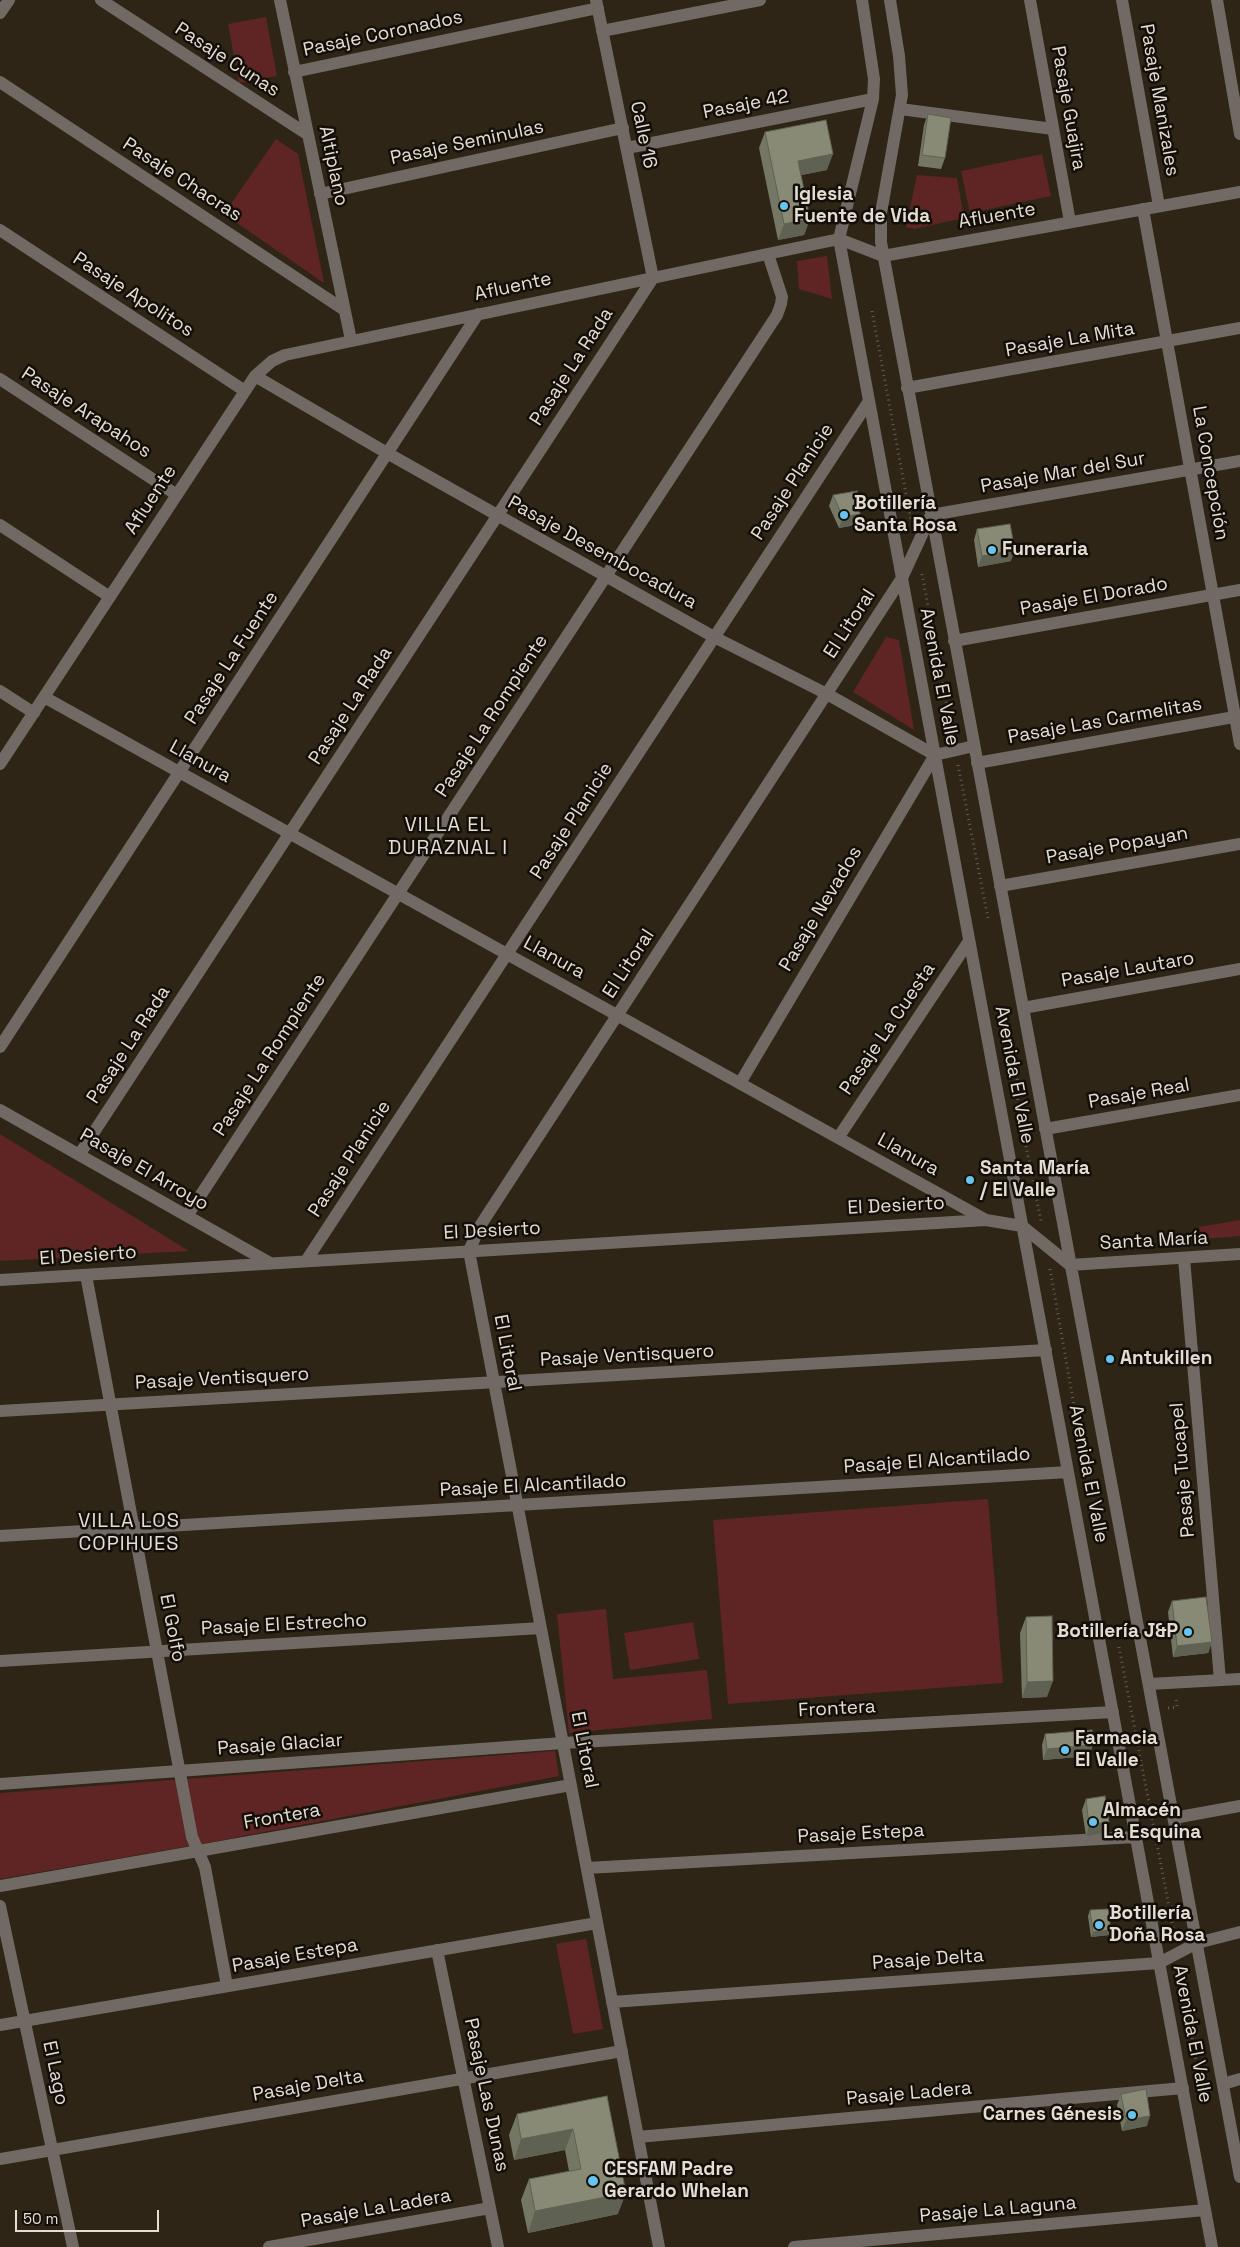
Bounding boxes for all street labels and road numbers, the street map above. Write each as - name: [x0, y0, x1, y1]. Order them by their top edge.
- street label: Pasaje Coronados: [301, 6, 465, 62]
- street label: Pasaje Cunas: [170, 18, 284, 102]
- street label: Pasaje Manizales: [1134, 22, 1184, 178]
- street label: Pasaje Guajira: [1046, 44, 1090, 172]
- street label: Pasaje 42: [701, 86, 791, 124]
- street label: Calle 16: [625, 99, 661, 171]
- street label: Pasaje Seminulas: [388, 116, 546, 170]
- street label: Altiplano: [313, 124, 353, 208]
- street label: Pasaje Chacras: [118, 133, 246, 227]
- street label: Afluente: [957, 198, 1037, 234]
- street label: Pasaje Apolitos: [68, 248, 198, 342]
- street label: Afluente: [472, 268, 554, 306]
- street label: Pasaje La Rada: [525, 304, 619, 430]
- street label: Pasaje La Mita: [1004, 317, 1136, 363]
- street label: Pasaje Arapahos: [17, 363, 155, 463]
- street label: La Concepción: [1187, 404, 1233, 542]
- street label: Pasaje Planicie: [747, 419, 839, 545]
- street label: Pasaje Mar del Sur: [979, 447, 1147, 499]
- street label: Afluente: [120, 461, 182, 539]
- street label: Pasaje Desembocadura: [503, 491, 701, 615]
- street label: Pasaje El Dorado: [1018, 573, 1170, 621]
- street label: El Litoral: [819, 585, 881, 663]
- street label: Pasaje La Fuente: [180, 587, 284, 729]
- street label: Avenida El Valle: [914, 606, 964, 748]
- street label: Pasaje La Rompiente: [431, 630, 553, 802]
- street label: Pasaje La Rada: [304, 643, 398, 769]
- street label: Pasaje Las Carmelitas: [1006, 693, 1204, 749]
- street label: Llanura: [165, 736, 235, 788]
- street label: Pasaje Planicie: [526, 758, 618, 884]
- street label: Pasaje Popayan: [1044, 822, 1190, 870]
- street label: Pasaje Nevados: [775, 842, 867, 976]
- street label: El Litoral: [598, 925, 660, 1003]
- street label: Llanura: [519, 932, 589, 984]
- street label: Pasaje Lautaro: [1060, 947, 1196, 993]
- street label: Pasaje La Cuesta: [835, 959, 941, 1099]
- street label: Pasaje La Rompiente: [209, 969, 331, 1141]
- street label: Pasaje La Rada: [82, 982, 176, 1108]
- street label: Avenida El Valle: [989, 1004, 1039, 1146]
- street label: Pasaje Real: [1087, 1074, 1191, 1114]
- street label: Pasaje Planicie: [304, 1096, 396, 1222]
- street label: Pasaje El Arroyo: [75, 1124, 213, 1216]
- street label: Llanura: [873, 1129, 943, 1181]
- street label: El Desierto: [847, 1192, 945, 1220]
- street label: El Desierto: [443, 1217, 541, 1245]
- street label: Santa María: [1099, 1227, 1209, 1255]
- street label: El Desierto: [39, 1241, 137, 1271]
- street label: El Litoral: [488, 1313, 526, 1393]
- street label: Pasaje Ventisquero: [539, 1340, 715, 1372]
- street label: Pasaje Ventisquero: [134, 1363, 310, 1395]
- street label: Pasaje Tucapel: [1166, 1402, 1200, 1538]
- street label: Avenida El Valle: [1063, 1403, 1113, 1545]
- street label: Pasaje El Alcantilado: [843, 1443, 1031, 1479]
- street label: Pasaje El Alcantilado: [439, 1470, 627, 1502]
- street label: El Golfo: [154, 1592, 190, 1664]
- street label: Pasaje El Estrecho: [201, 1609, 367, 1641]
- street label: Frontera: [798, 1696, 876, 1722]
- street label: El Litoral: [565, 1710, 603, 1790]
- street label: Pasaje Glaciar: [217, 1729, 343, 1761]
- street label: Frontera: [242, 1799, 322, 1835]
- street label: Pasaje Estepa: [797, 1819, 925, 1849]
- street label: Pasaje Estepa: [230, 1934, 360, 1978]
- street label: Pasaje Delta: [871, 1945, 985, 1975]
- street label: Avenida El Valle: [1167, 1963, 1217, 2105]
- street label: Pasaje Las Dunas: [459, 2016, 513, 2174]
- street label: El Lago: [37, 2039, 73, 2107]
- street label: Pasaje Delta: [251, 2065, 365, 2107]
- street label: Pasaje Ladera: [845, 2077, 973, 2111]
- street label: Pasaje La Ladera: [299, 2185, 453, 2233]
- street label: Pasaje La Laguna: [919, 2192, 1077, 2228]

